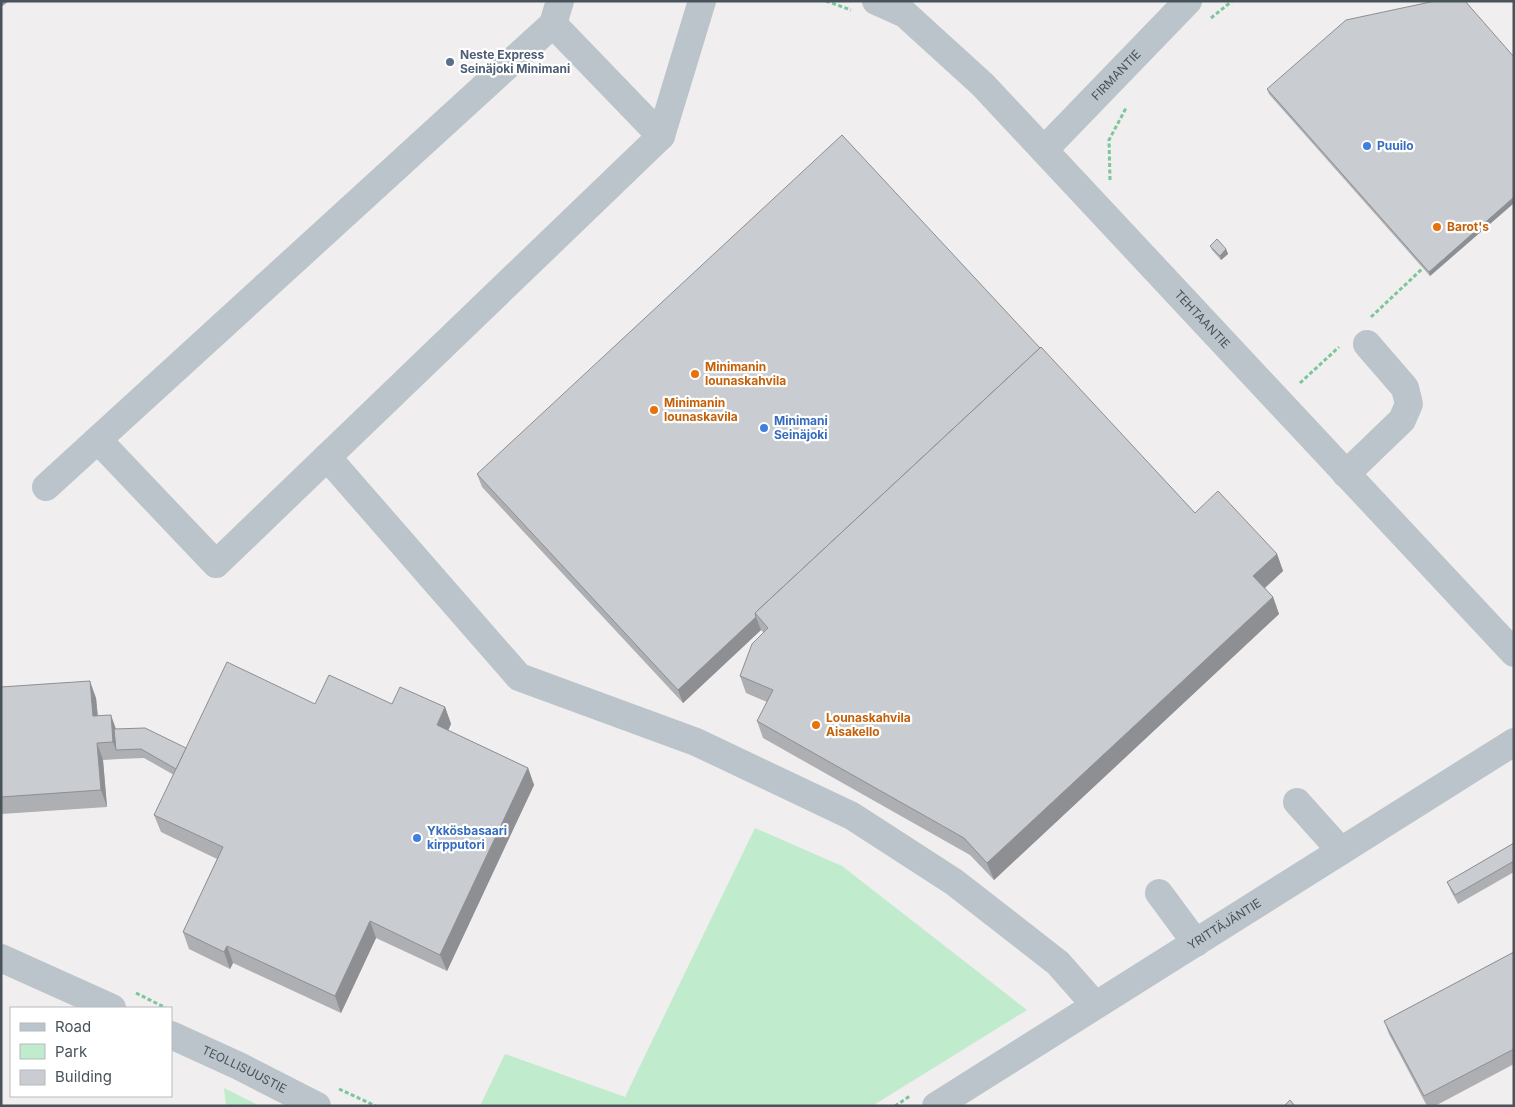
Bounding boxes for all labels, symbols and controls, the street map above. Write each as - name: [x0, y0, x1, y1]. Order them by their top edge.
- street label: FIRMANTIE: [1088, 46, 1144, 103]
- place label: Neste Express Seinäjoki Minimani: [460, 47, 570, 76]
- marker: Neste Express Seinäjoki Minimani: [444, 56, 456, 68]
- place label: Puuilo: [1377, 138, 1414, 153]
- marker: Puuilo: [1361, 140, 1373, 152]
- place label: Barot's: [1447, 219, 1489, 234]
- marker: Barot's: [1431, 221, 1443, 233]
- street label: TEHTAANTIE: [1171, 287, 1233, 351]
- place label: Minimanin lounaskahvila: [705, 359, 786, 388]
- marker: Minimanin lounaskahvila: [689, 368, 701, 380]
- place label: Minimanin lounaskavila: [664, 395, 738, 424]
- marker: Minimanin lounaskavila: [648, 404, 660, 416]
- place label: Minimani Seinäjoki: [774, 413, 828, 442]
- marker: Minimani Seinäjoki: [758, 422, 770, 434]
- place label: Lounaskahvila Aisakello: [826, 710, 911, 739]
- marker: Lounaskahvila Aisakello: [810, 719, 822, 731]
- place label: Ykkösbasaari kirpputori: [427, 823, 507, 852]
- marker: Ykkösbasaari kirpputori: [411, 832, 423, 844]
- street label: YRITTÄJÄNTIE: [1185, 895, 1264, 953]
- legend: [10, 1007, 172, 1097]
- text: Road: [55, 1017, 91, 1036]
- text: Park: [55, 1042, 88, 1061]
- street label: TEOLLISUUSTIE: [200, 1042, 289, 1096]
- text: Building: [55, 1067, 112, 1086]

